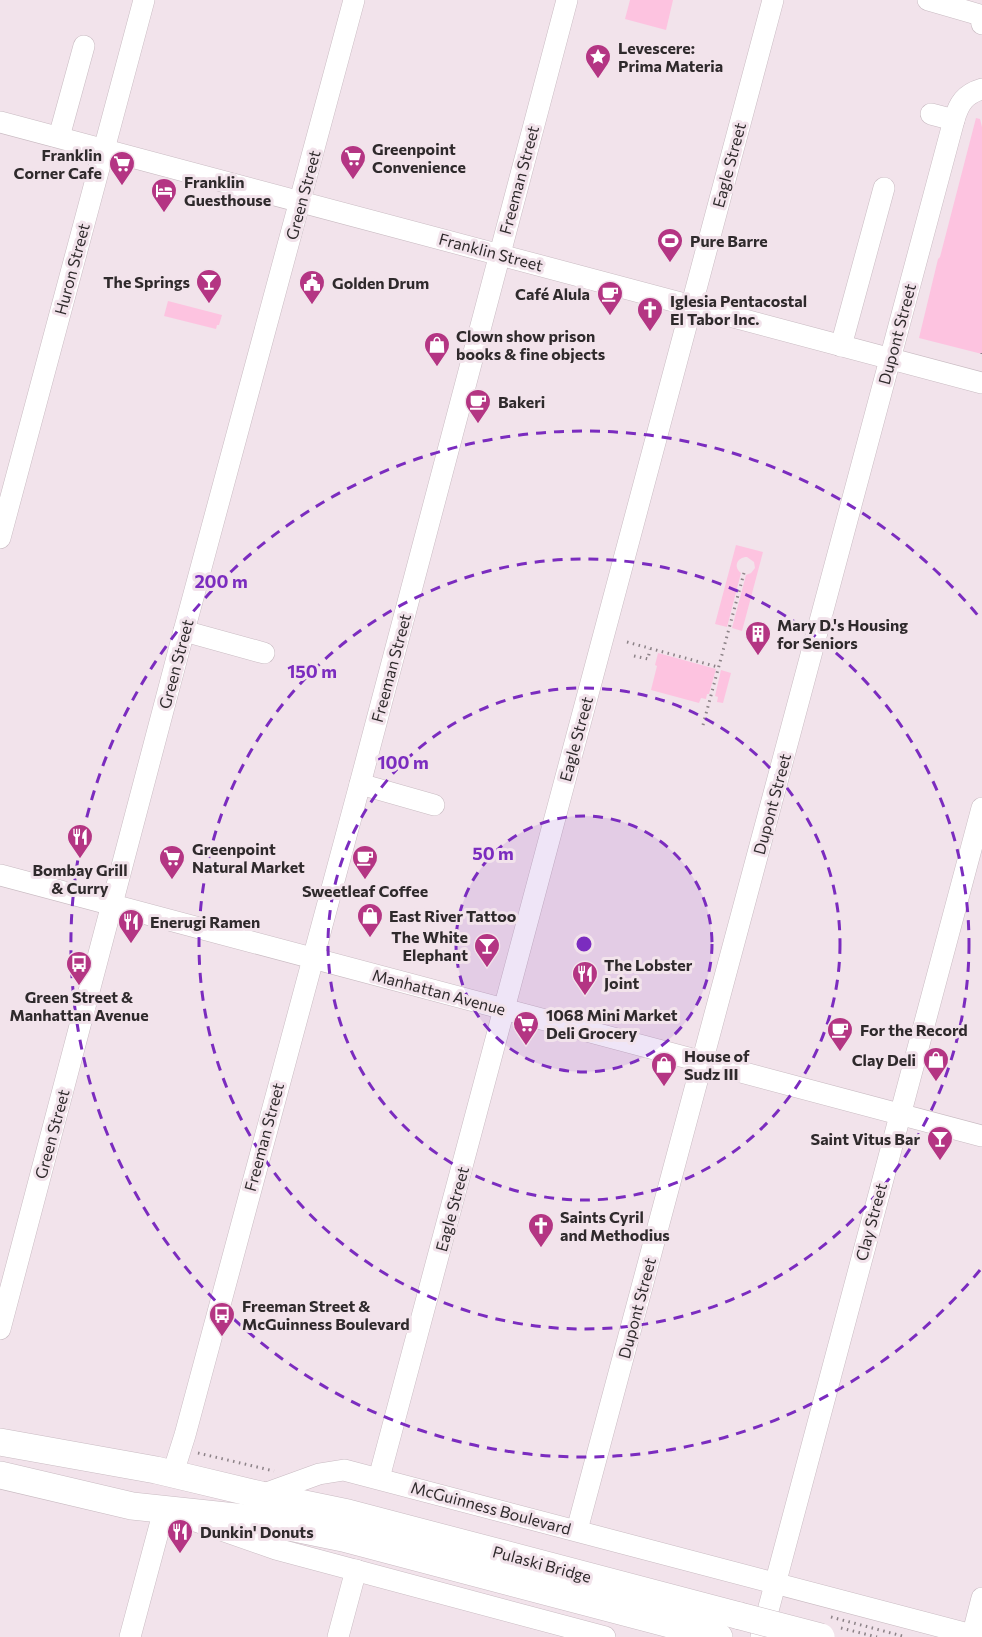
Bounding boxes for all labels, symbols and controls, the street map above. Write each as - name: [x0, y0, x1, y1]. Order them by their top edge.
- place label: Levescere: Prima Materia: [618, 38, 723, 75]
- place icon: Levescere: Prima Materia: [583, 42, 613, 80]
- street label: Eagle Street: [708, 120, 749, 210]
- street label: Freeman Street: [495, 123, 542, 236]
- place label: Greenpoint Convenience: [372, 139, 466, 176]
- supermarket icon: Greenpoint Convenience: [338, 143, 368, 181]
- place label: Franklin Corner Cafe: [14, 145, 102, 182]
- street label: Green Street: [281, 147, 324, 242]
- supermarket icon: Franklin Corner Cafe: [107, 149, 137, 187]
- place label: Franklin Guesthouse: [184, 172, 271, 209]
- hotel icon: Franklin Guesthouse: [149, 176, 179, 214]
- street label: Huron Street: [50, 221, 93, 317]
- sports icon: Pure Barre: [655, 226, 685, 264]
- street label: Franklin Street: [437, 228, 546, 275]
- place label: Pure Barre: [690, 231, 768, 250]
- bar icon: The Springs: [194, 267, 224, 305]
- public building icon: Golden Drum: [297, 268, 327, 306]
- place label: The Springs: [103, 272, 190, 291]
- place label: Golden Drum: [332, 273, 429, 292]
- cafe icon: Café Alula: [595, 279, 625, 317]
- street label: Dupont Street: [874, 281, 919, 386]
- place label: Café Alula: [515, 284, 590, 303]
- place label: Iglesia Pentacostal El Tabor Inc.: [670, 291, 807, 328]
- church icon: Iglesia Pentacostal El Tabor Inc.: [635, 295, 665, 333]
- place label: Clown show prison books & fine objects: [456, 326, 605, 363]
- shop icon: Clown show prison books & fine objects: [422, 330, 452, 368]
- cafe icon: Bakeri: [463, 387, 493, 425]
- place label: Bakeri: [498, 392, 545, 411]
- text: 200 m: [194, 570, 248, 592]
- street label: Freeman Street: [367, 611, 414, 724]
- place label: Mary D.'s Housing for Seniors: [777, 615, 908, 652]
- street label: Green Street: [154, 616, 197, 711]
- building icon: Mary D.'s Housing for Seniors: [743, 619, 773, 657]
- text: 150 m: [287, 660, 337, 682]
- street label: Eagle Street: [555, 694, 596, 784]
- text: 100 m: [377, 751, 429, 773]
- street label: Dupont Street: [749, 751, 794, 856]
- restaurant icon: Bombay Grill & Curry: [65, 822, 95, 860]
- place label: Greenpoint Natural Market: [192, 839, 305, 876]
- text: 50 m: [472, 842, 514, 864]
- supermarket icon: Greenpoint Natural Market: [157, 843, 187, 881]
- cafe icon: Sweetleaf Coffee: [350, 843, 380, 881]
- place label: Bombay Grill & Curry: [32, 860, 128, 897]
- place label: Sweetleaf Coffee: [302, 881, 428, 900]
- shop icon: East River Tattoo: [355, 901, 385, 939]
- place label: East River Tattoo: [389, 906, 517, 925]
- restaurant icon: Enerugi Ramen: [116, 907, 146, 945]
- place label: Enerugi Ramen: [150, 912, 260, 931]
- place label: The White Elephant: [391, 927, 468, 964]
- bar icon: The White Elephant: [472, 931, 502, 969]
- centre of rings: [574, 934, 594, 954]
- bus stop icon: Green Street & Manhattan Avenue: [64, 949, 94, 987]
- place label: The Lobster Joint: [604, 955, 693, 992]
- restaurant icon: The Lobster Joint: [570, 959, 600, 997]
- street label: Manhattan Avenue: [370, 965, 508, 1018]
- place label: Green Street & Manhattan Avenue: [9, 987, 149, 1024]
- place label: 1068 Mini Market Deli Grocery: [546, 1005, 678, 1042]
- supermarket icon: 1068 Mini Market Deli Grocery: [511, 1009, 541, 1047]
- cafe icon: For the Record: [825, 1015, 855, 1053]
- place label: For the Record: [860, 1020, 968, 1039]
- shop icon: Clay Deli: [921, 1045, 951, 1083]
- place label: House of Sudz III: [684, 1046, 750, 1083]
- shop icon: House of Sudz III: [649, 1050, 679, 1088]
- place label: Clay Deli: [852, 1050, 916, 1069]
- street label: Freeman Street: [240, 1080, 287, 1193]
- street label: Green Street: [30, 1086, 73, 1181]
- bar icon: Saint Vitus Bar: [925, 1124, 955, 1162]
- place label: Saint Vitus Bar: [811, 1129, 920, 1148]
- street label: Eagle Street: [431, 1164, 472, 1254]
- street label: Clay Street: [851, 1180, 890, 1263]
- place label: Saints Cyril and Methodius: [560, 1207, 670, 1244]
- church icon: Saints Cyril and Methodius: [526, 1211, 556, 1249]
- street label: Dupont Street: [614, 1255, 659, 1360]
- place label: Freeman Street & McGuinness Boulevard: [242, 1296, 410, 1333]
- bus stop icon: Freeman Street & McGuinness Boulevard: [207, 1300, 237, 1338]
- street label: McGuinness Boulevard: [409, 1477, 573, 1538]
- restaurant icon: Dunkin' Donuts: [165, 1517, 195, 1555]
- place label: Dunkin' Donuts: [200, 1522, 314, 1541]
- street label: Pulaski Bridge: [491, 1541, 594, 1586]

